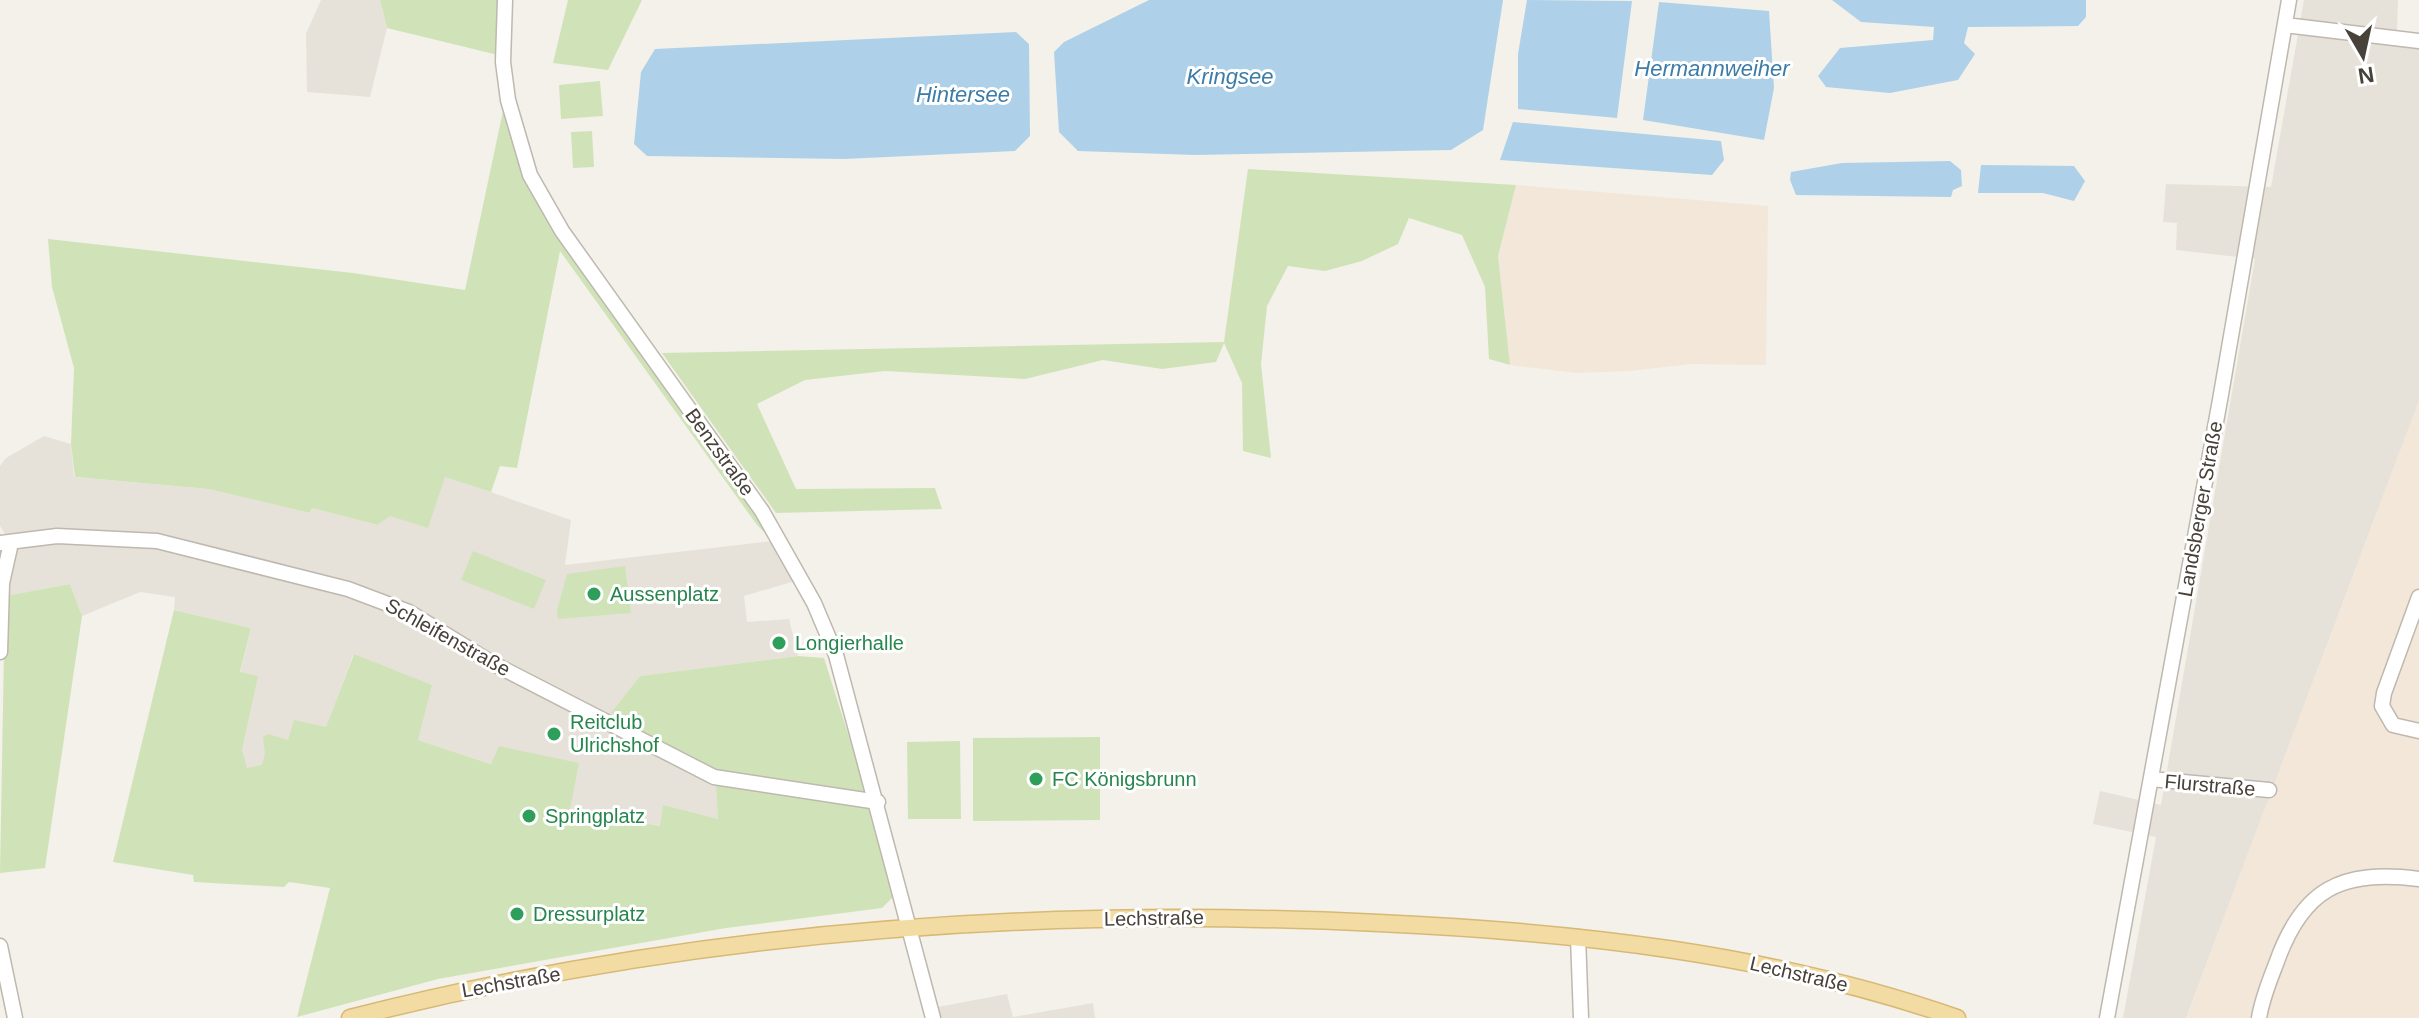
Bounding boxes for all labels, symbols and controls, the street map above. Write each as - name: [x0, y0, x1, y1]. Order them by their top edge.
- north arrow: [2323, 16, 2403, 96]
- water label: Hermannweiher: [1634, 56, 1791, 81]
- text: N: [2356, 62, 2376, 89]
- water label: Kringsee: [1187, 64, 1273, 89]
- water label: Hintersee: [916, 82, 1010, 107]
- street label: Benzstraße: [681, 404, 759, 500]
- street label: Landsberger Straße: [2174, 419, 2226, 599]
- place label: Aussenplatz: [610, 583, 719, 605]
- marker: Aussenplatz: [585, 585, 603, 603]
- street label: Schleifenstraße: [382, 594, 514, 680]
- place label: Longierhalle: [795, 632, 904, 654]
- marker: Longierhalle: [770, 634, 788, 652]
- place label: Reitclub Ulrichshof: [570, 711, 659, 756]
- marker: Reitclub Ulrichshof: [545, 725, 563, 743]
- place label: FC Königsbrunn: [1052, 768, 1197, 790]
- marker: FC Königsbrunn: [1027, 770, 1045, 788]
- street label: Flurstraße: [2164, 770, 2256, 800]
- place label: Springplatz: [545, 805, 645, 827]
- marker: Springplatz: [520, 807, 538, 825]
- place label: Dressurplatz: [533, 903, 645, 925]
- marker: Dressurplatz: [508, 905, 526, 923]
- street label: Lechstraße: [1104, 906, 1204, 930]
- street label: Lechstraße: [1748, 952, 1850, 996]
- street label: Lechstraße: [460, 962, 562, 1002]

